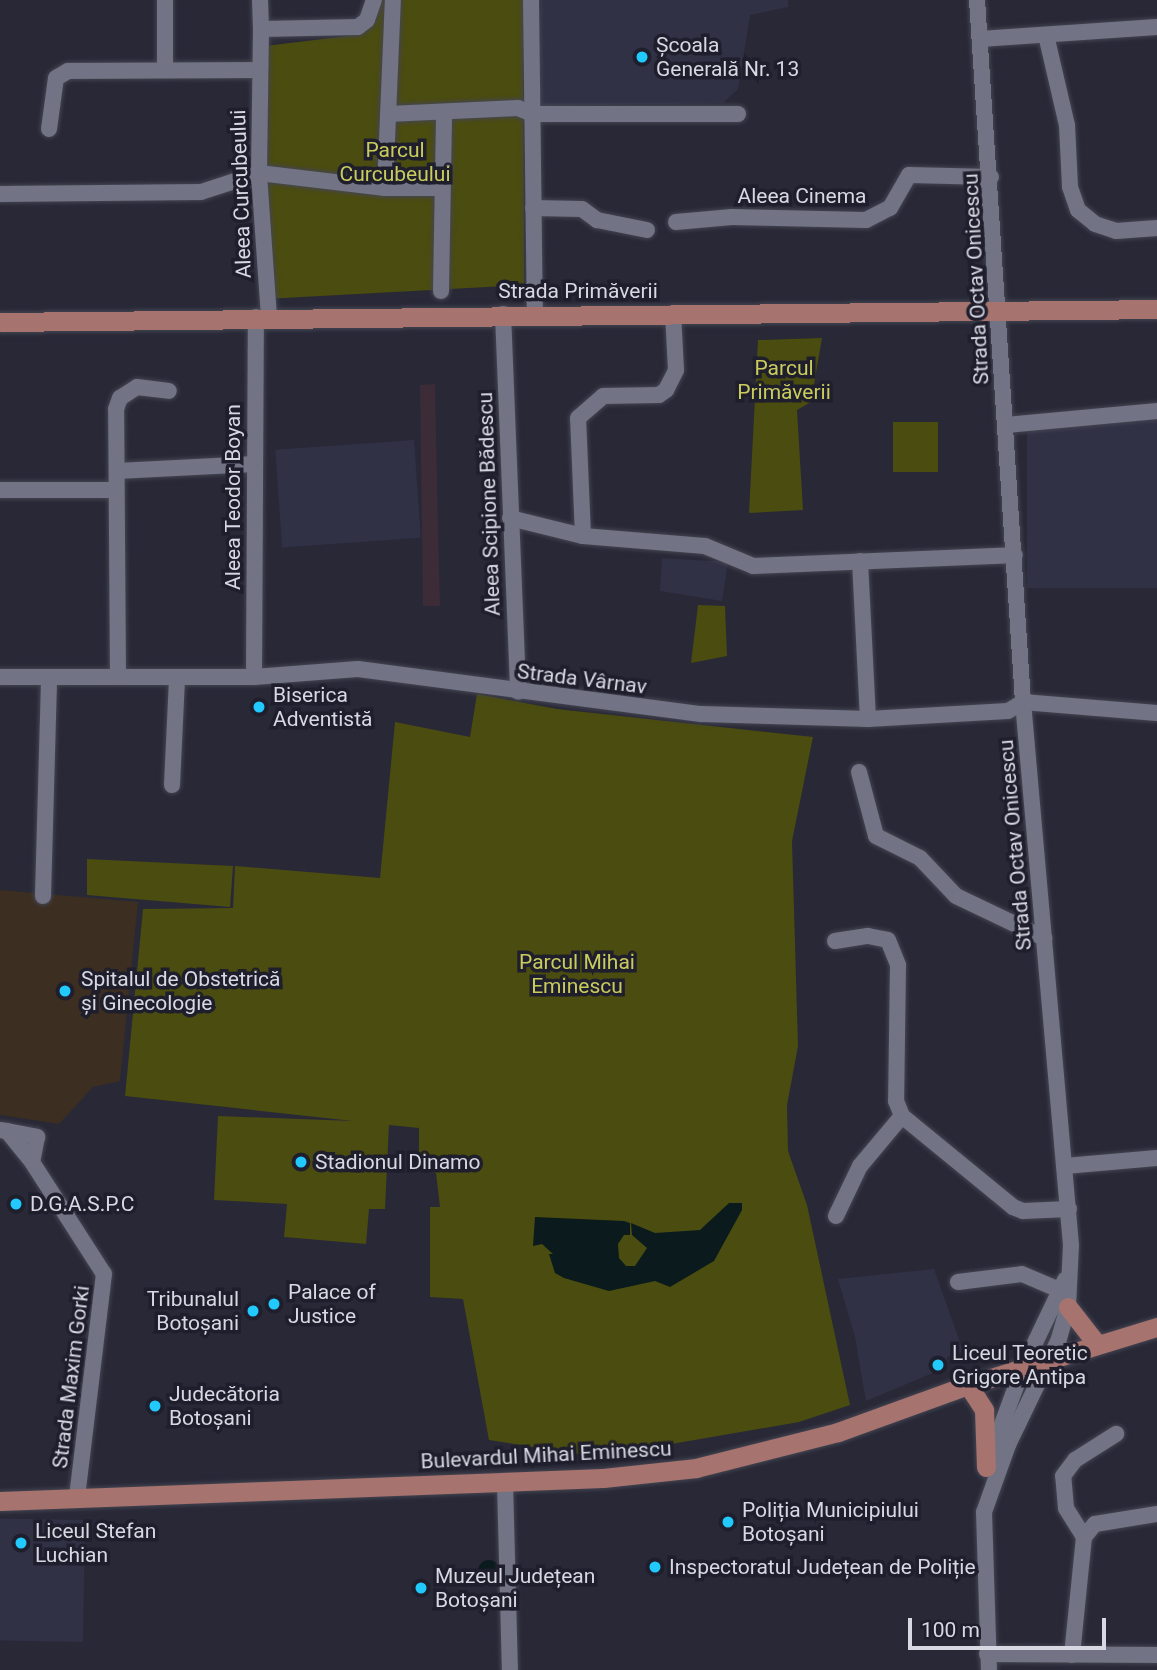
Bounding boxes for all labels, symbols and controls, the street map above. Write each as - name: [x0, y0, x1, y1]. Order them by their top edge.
- place label: Școala Generală Nr. 13: [656, 32, 799, 82]
- marker: Școala Generală Nr. 13: [634, 49, 650, 65]
- street label: Aleea Curcubeului: [225, 109, 257, 279]
- park label: Parcul Curcubeului: [339, 137, 451, 187]
- street label: Strada Octav Onicescu: [958, 173, 994, 385]
- street label: Aleea Cinema: [737, 183, 867, 209]
- street label: Strada Primăverii: [498, 278, 658, 304]
- park label: Parcul Primăverii: [737, 355, 831, 405]
- street label: Aleea Scipione Bădescu: [472, 392, 506, 616]
- street label: Aleea Teodor Boyan: [220, 404, 246, 590]
- street label: Strada Vârnav: [516, 659, 648, 699]
- place label: Biserica Adventistă: [273, 682, 372, 732]
- marker: Biserica Adventistă: [251, 699, 267, 715]
- street label: Strada Octav Onicescu: [993, 739, 1037, 951]
- park label: Parcul Mihai Eminescu: [519, 949, 635, 999]
- place label: Spitalul de Obstetrică și Ginecologie: [81, 966, 280, 1016]
- marker: Spitalul de Obstetrică și Ginecologie: [55, 981, 75, 1001]
- place label: Stadionul Dinamo: [315, 1149, 480, 1175]
- marker: Stadionul Dinamo: [293, 1154, 309, 1170]
- place label: D.G.A.S.P.C: [30, 1191, 134, 1217]
- marker: D.G.A.S.P.C: [8, 1196, 24, 1212]
- place label: Palace of Justice: [288, 1279, 376, 1329]
- street label: Strada Maxim Gorki: [47, 1284, 95, 1470]
- place label: Tribunalul Botoșani: [147, 1286, 239, 1336]
- marker: Palace of Justice: [266, 1296, 282, 1312]
- marker: Tribunalul Botoșani: [245, 1303, 261, 1319]
- place label: Liceul Teoretic Grigore Antipa: [952, 1340, 1088, 1390]
- marker: Liceul Teoretic Grigore Antipa: [930, 1357, 946, 1373]
- place label: Judecătoria Botoșani: [169, 1381, 280, 1431]
- marker: Judecătoria Botoșani: [147, 1398, 163, 1414]
- street label: Bulevardul Mihai Eminescu: [420, 1436, 672, 1474]
- place label: Poliția Municipiului Botoșani: [742, 1497, 919, 1547]
- marker: Poliția Municipiului Botoșani: [720, 1514, 736, 1530]
- place label: Liceul Stefan Luchian: [35, 1518, 156, 1568]
- marker: Liceul Stefan Luchian: [13, 1535, 29, 1551]
- place label: Inspectoratul Județean de Poliție: [669, 1554, 976, 1580]
- marker: Inspectoratul Județean de Poliție: [647, 1559, 663, 1575]
- place label: Muzeul Județean Botoșani: [435, 1563, 595, 1613]
- marker: Muzeul Județean Botoșani: [413, 1580, 429, 1596]
- scale bar: [912, 1604, 1110, 1648]
- text: 100 m: [921, 1618, 980, 1642]

